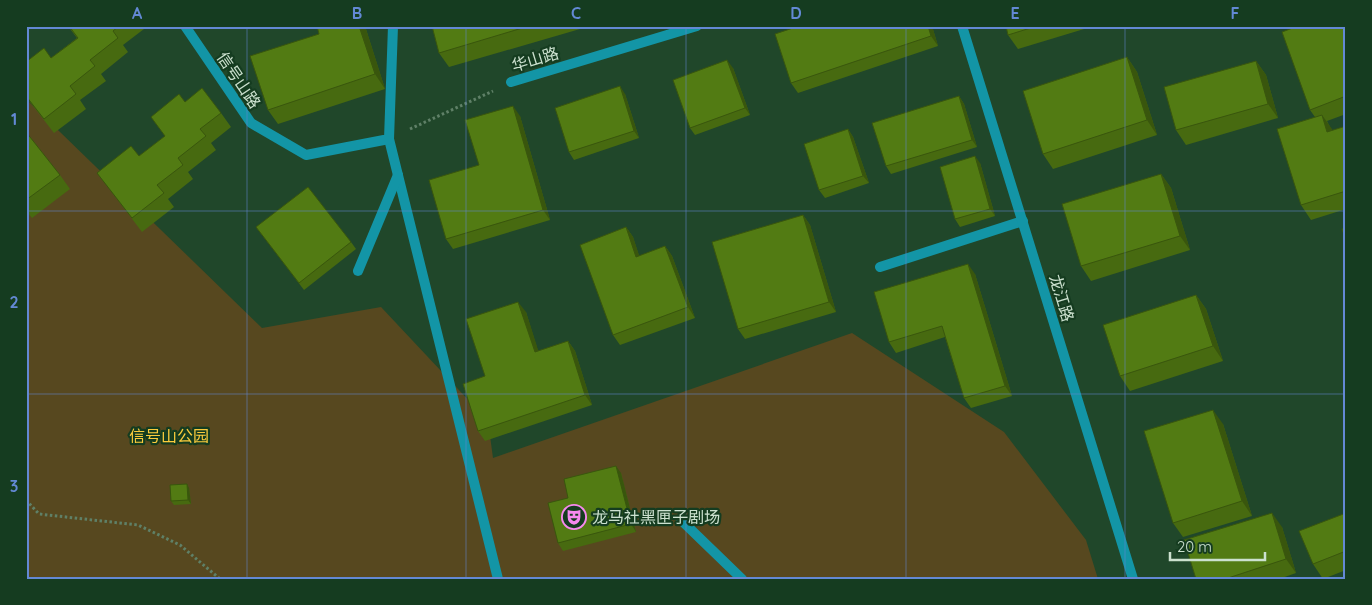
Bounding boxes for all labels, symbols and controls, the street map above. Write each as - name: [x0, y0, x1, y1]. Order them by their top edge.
- text: A: [132, 3, 143, 23]
- text: B: [352, 3, 362, 23]
- text: C: [571, 3, 581, 23]
- text: D: [790, 3, 802, 23]
- text: E: [1010, 3, 1020, 23]
- text: F: [1231, 3, 1240, 23]
- street label: 华山路: [509, 42, 561, 76]
- street label: 信号山路: [213, 48, 265, 112]
- text: 1: [11, 109, 17, 129]
- street label: 龙江路: [1045, 272, 1079, 324]
- text: 2: [9, 292, 19, 312]
- park label: 信号山公园: [129, 426, 209, 446]
- text: 3: [10, 476, 18, 496]
- theatre icon: 龙马社黑匣子剧场: [561, 504, 587, 530]
- place label: 龙马社黑匣子剧场: [592, 507, 720, 527]
- scale bar: [1170, 530, 1264, 562]
- text: 20 m: [1177, 537, 1212, 556]

